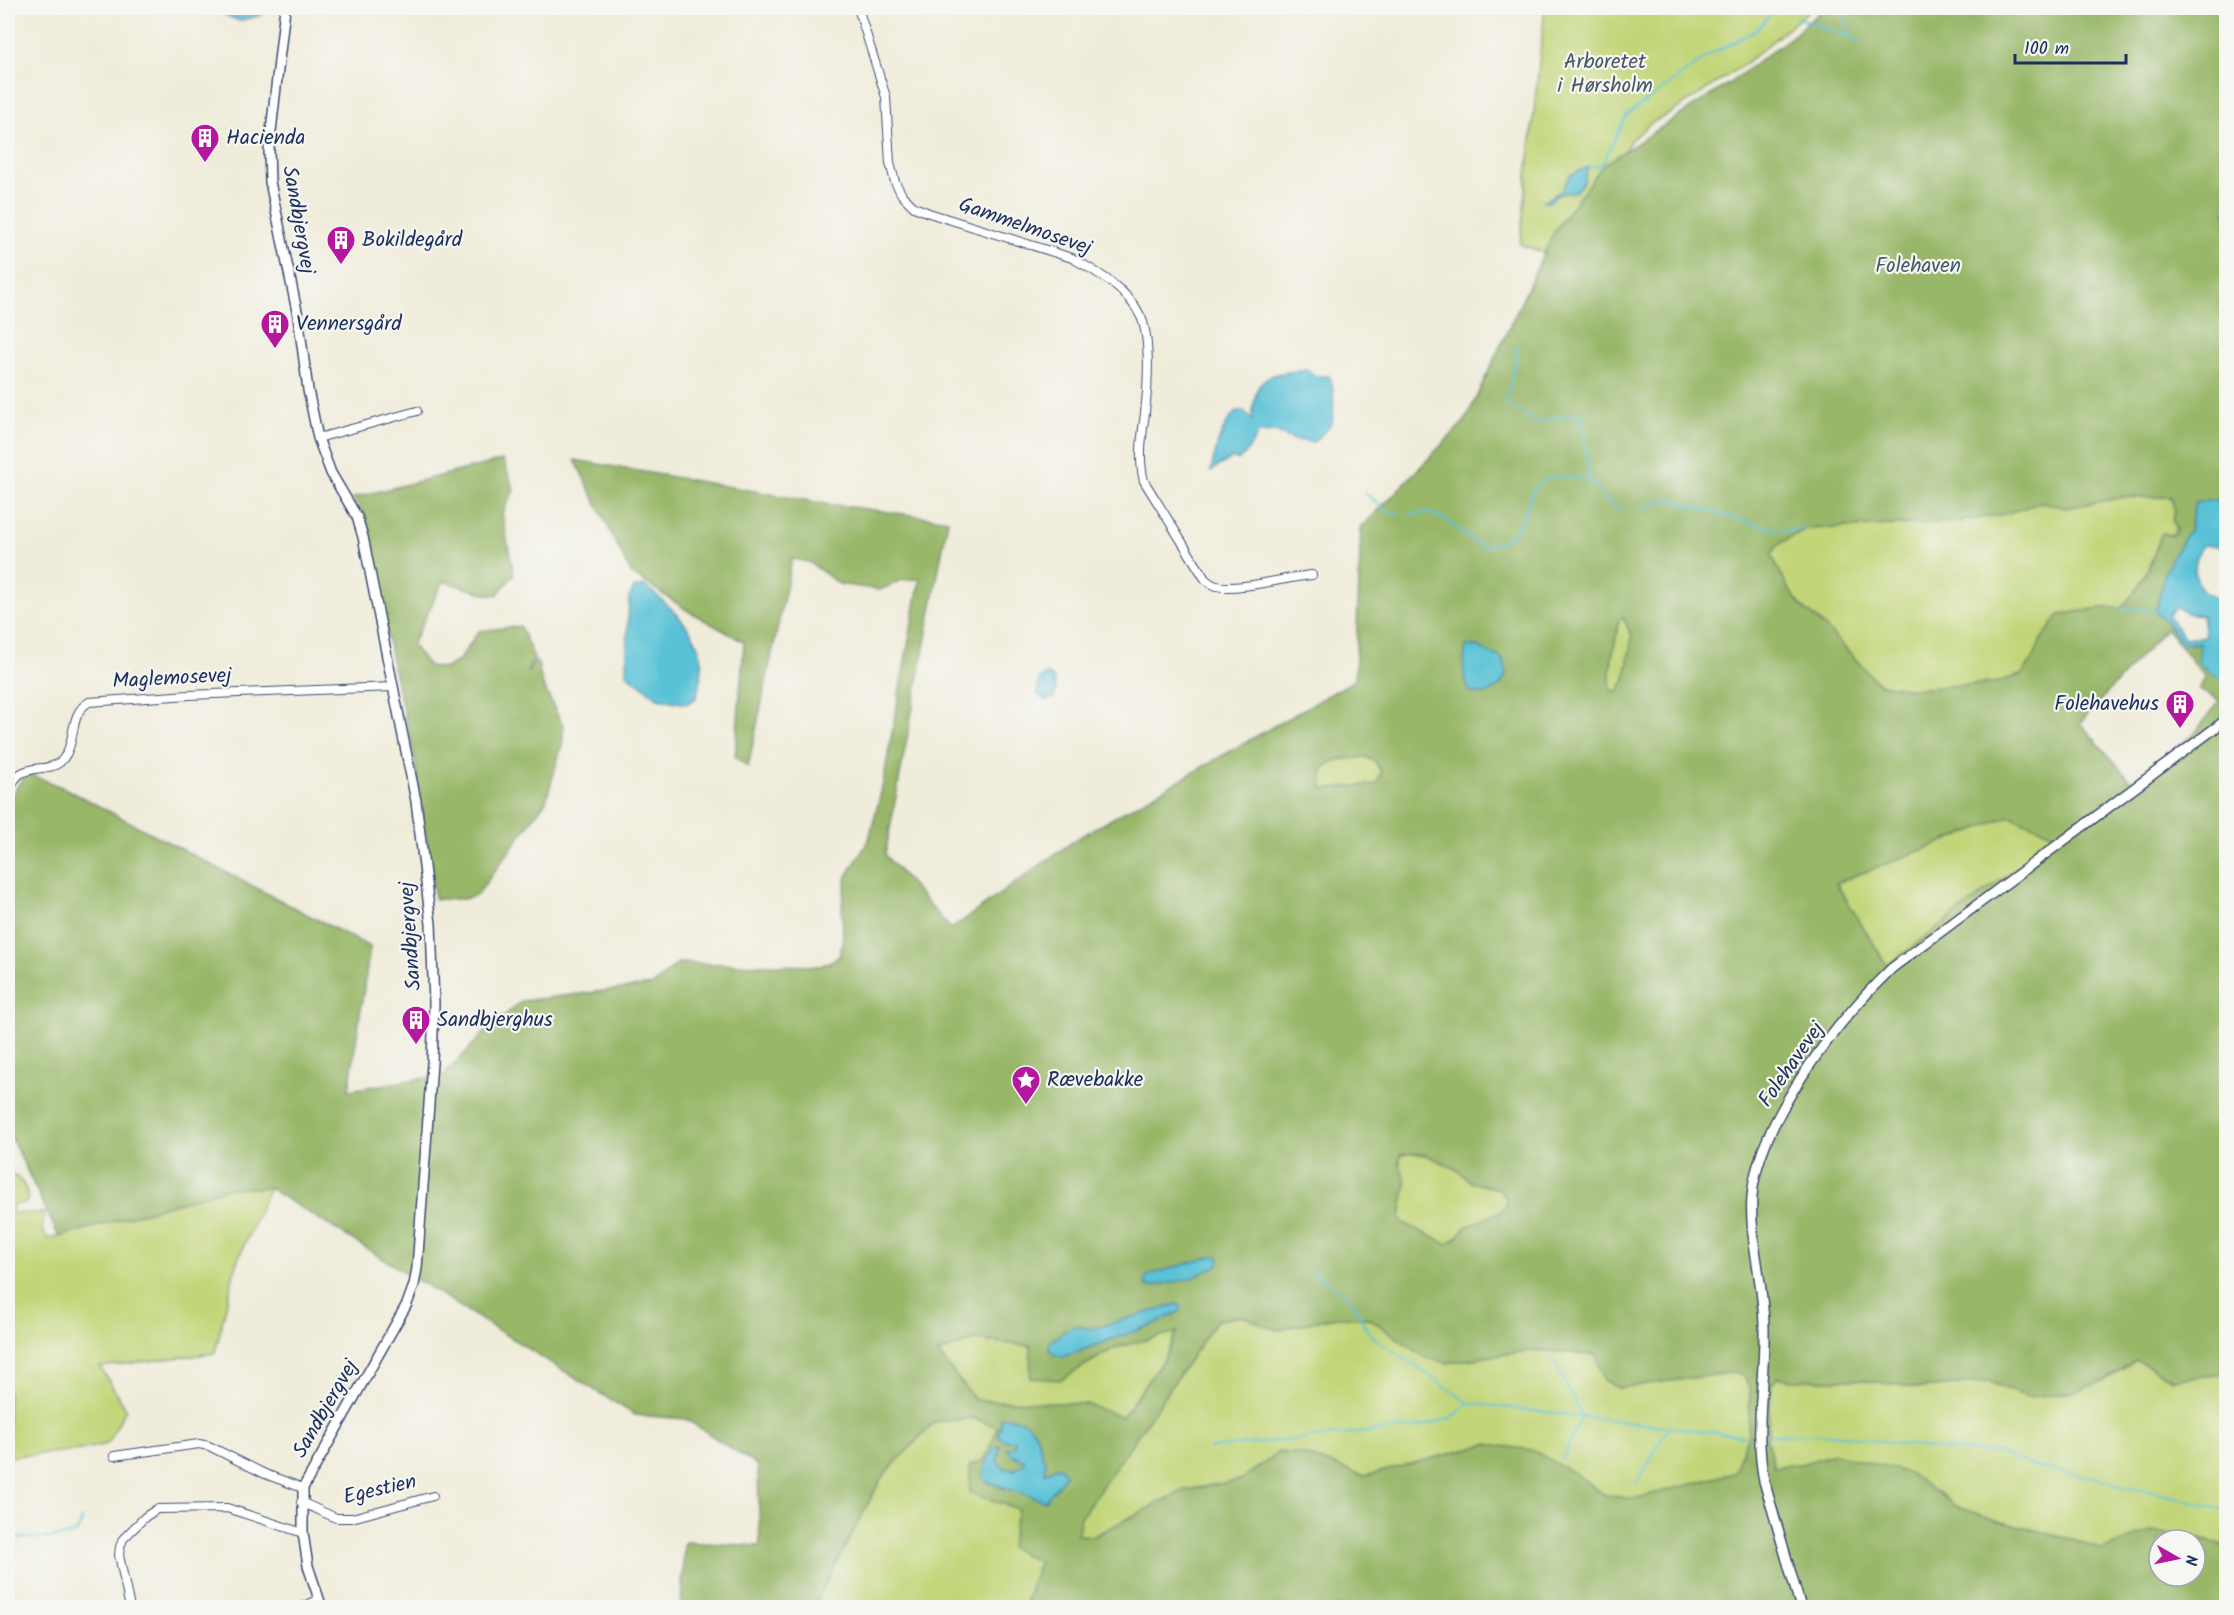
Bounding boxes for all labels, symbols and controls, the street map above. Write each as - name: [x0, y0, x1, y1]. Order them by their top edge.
- scale bar: [2015, 27, 2126, 65]
- text: 100 m: [2024, 35, 2069, 64]
- park label: Arboretet i Hørsholm: [1557, 46, 1653, 103]
- building icon: Hacienda: [189, 122, 221, 164]
- place label: Hacienda: [226, 122, 305, 155]
- street label: Sandbjergvej: [272, 163, 324, 277]
- street label: Gammelmosevej: [954, 189, 1097, 265]
- building icon: Bokildegård: [325, 224, 357, 266]
- place label: Bokildegård: [362, 224, 463, 257]
- park label: Folehaven: [1875, 250, 1961, 283]
- building icon: Vennersgård: [259, 308, 291, 350]
- place label: Vennersgård: [296, 308, 402, 341]
- street label: Maglemosevej: [112, 659, 233, 699]
- place label: Folehavehus: [2054, 688, 2159, 721]
- building icon: Folehavehus: [2164, 688, 2196, 730]
- street label: Sandbjergvej: [391, 880, 431, 992]
- building icon: Sandbjerghus: [400, 1004, 432, 1046]
- place label: Sandbjerghus: [437, 1004, 553, 1037]
- street label: Folehavevej: [1750, 1015, 1834, 1115]
- place icon: Rævebakke: [1010, 1064, 1042, 1106]
- place label: Rævebakke: [1047, 1064, 1144, 1097]
- street label: Sandbjergvej: [284, 1353, 368, 1464]
- street label: Egestien: [340, 1466, 420, 1514]
- north arrow: [2147, 1528, 2207, 1588]
- text: N: [2177, 1553, 2203, 1567]

